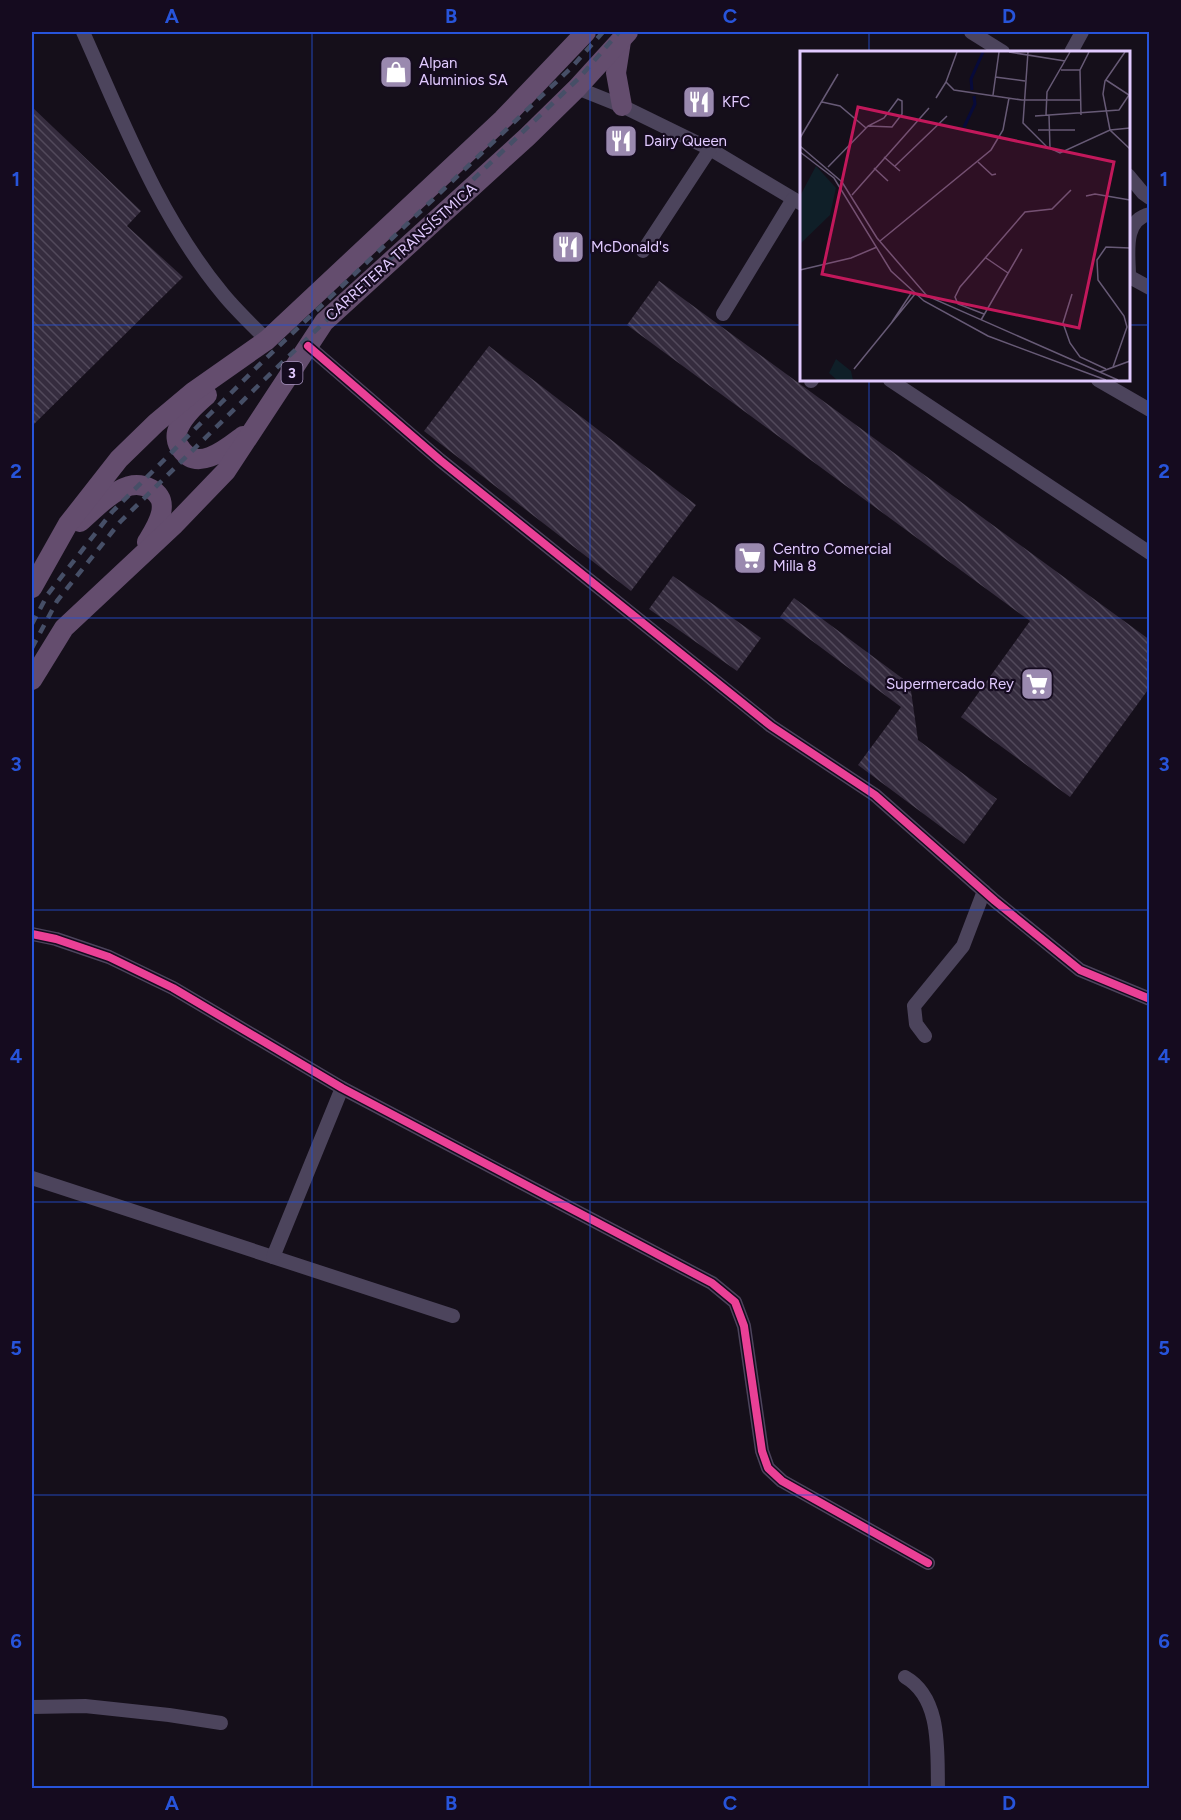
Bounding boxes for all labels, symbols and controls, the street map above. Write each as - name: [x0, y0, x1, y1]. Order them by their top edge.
- text: A: [165, 4, 180, 28]
- text: B: [445, 4, 457, 28]
- text: C: [723, 4, 737, 28]
- text: D: [1002, 4, 1016, 28]
- inset map: [800, 51, 1130, 381]
- shop icon: Alpan Aluminios SA: [378, 54, 414, 90]
- place label: Alpan Aluminios SA: [419, 54, 508, 89]
- restaurant icon: KFC: [681, 84, 717, 120]
- place label: KFC: [722, 93, 750, 111]
- restaurant icon: Dairy Queen: [603, 123, 639, 159]
- place label: Dairy Queen: [644, 132, 727, 150]
- text: 1: [12, 167, 20, 191]
- text: 1: [1160, 167, 1168, 191]
- street label: CARRETERA TRANSÍSTMICA: [322, 179, 480, 325]
- restaurant icon: McDonald's: [550, 229, 586, 265]
- place label: McDonald's: [591, 238, 669, 256]
- road number: 3: [282, 362, 302, 384]
- text: 2: [10, 459, 22, 483]
- text: 2: [1158, 459, 1170, 483]
- supermarket icon: Centro Comercial Milla 8: [732, 540, 768, 576]
- place label: Centro Comercial Milla 8: [773, 540, 892, 575]
- supermarket icon: Supermercado Rey: [1019, 666, 1055, 702]
- place label: Supermercado Rey: [886, 675, 1014, 693]
- text: 3: [10, 752, 22, 776]
- text: 3: [1158, 752, 1170, 776]
- text: 4: [10, 1044, 23, 1068]
- text: 4: [1158, 1044, 1171, 1068]
- text: 5: [10, 1336, 22, 1360]
- text: 5: [1158, 1336, 1170, 1360]
- text: 6: [10, 1629, 22, 1653]
- text: 6: [1158, 1629, 1170, 1653]
- text: A: [165, 1791, 180, 1815]
- text: B: [445, 1791, 457, 1815]
- text: C: [723, 1791, 737, 1815]
- text: D: [1002, 1791, 1016, 1815]

